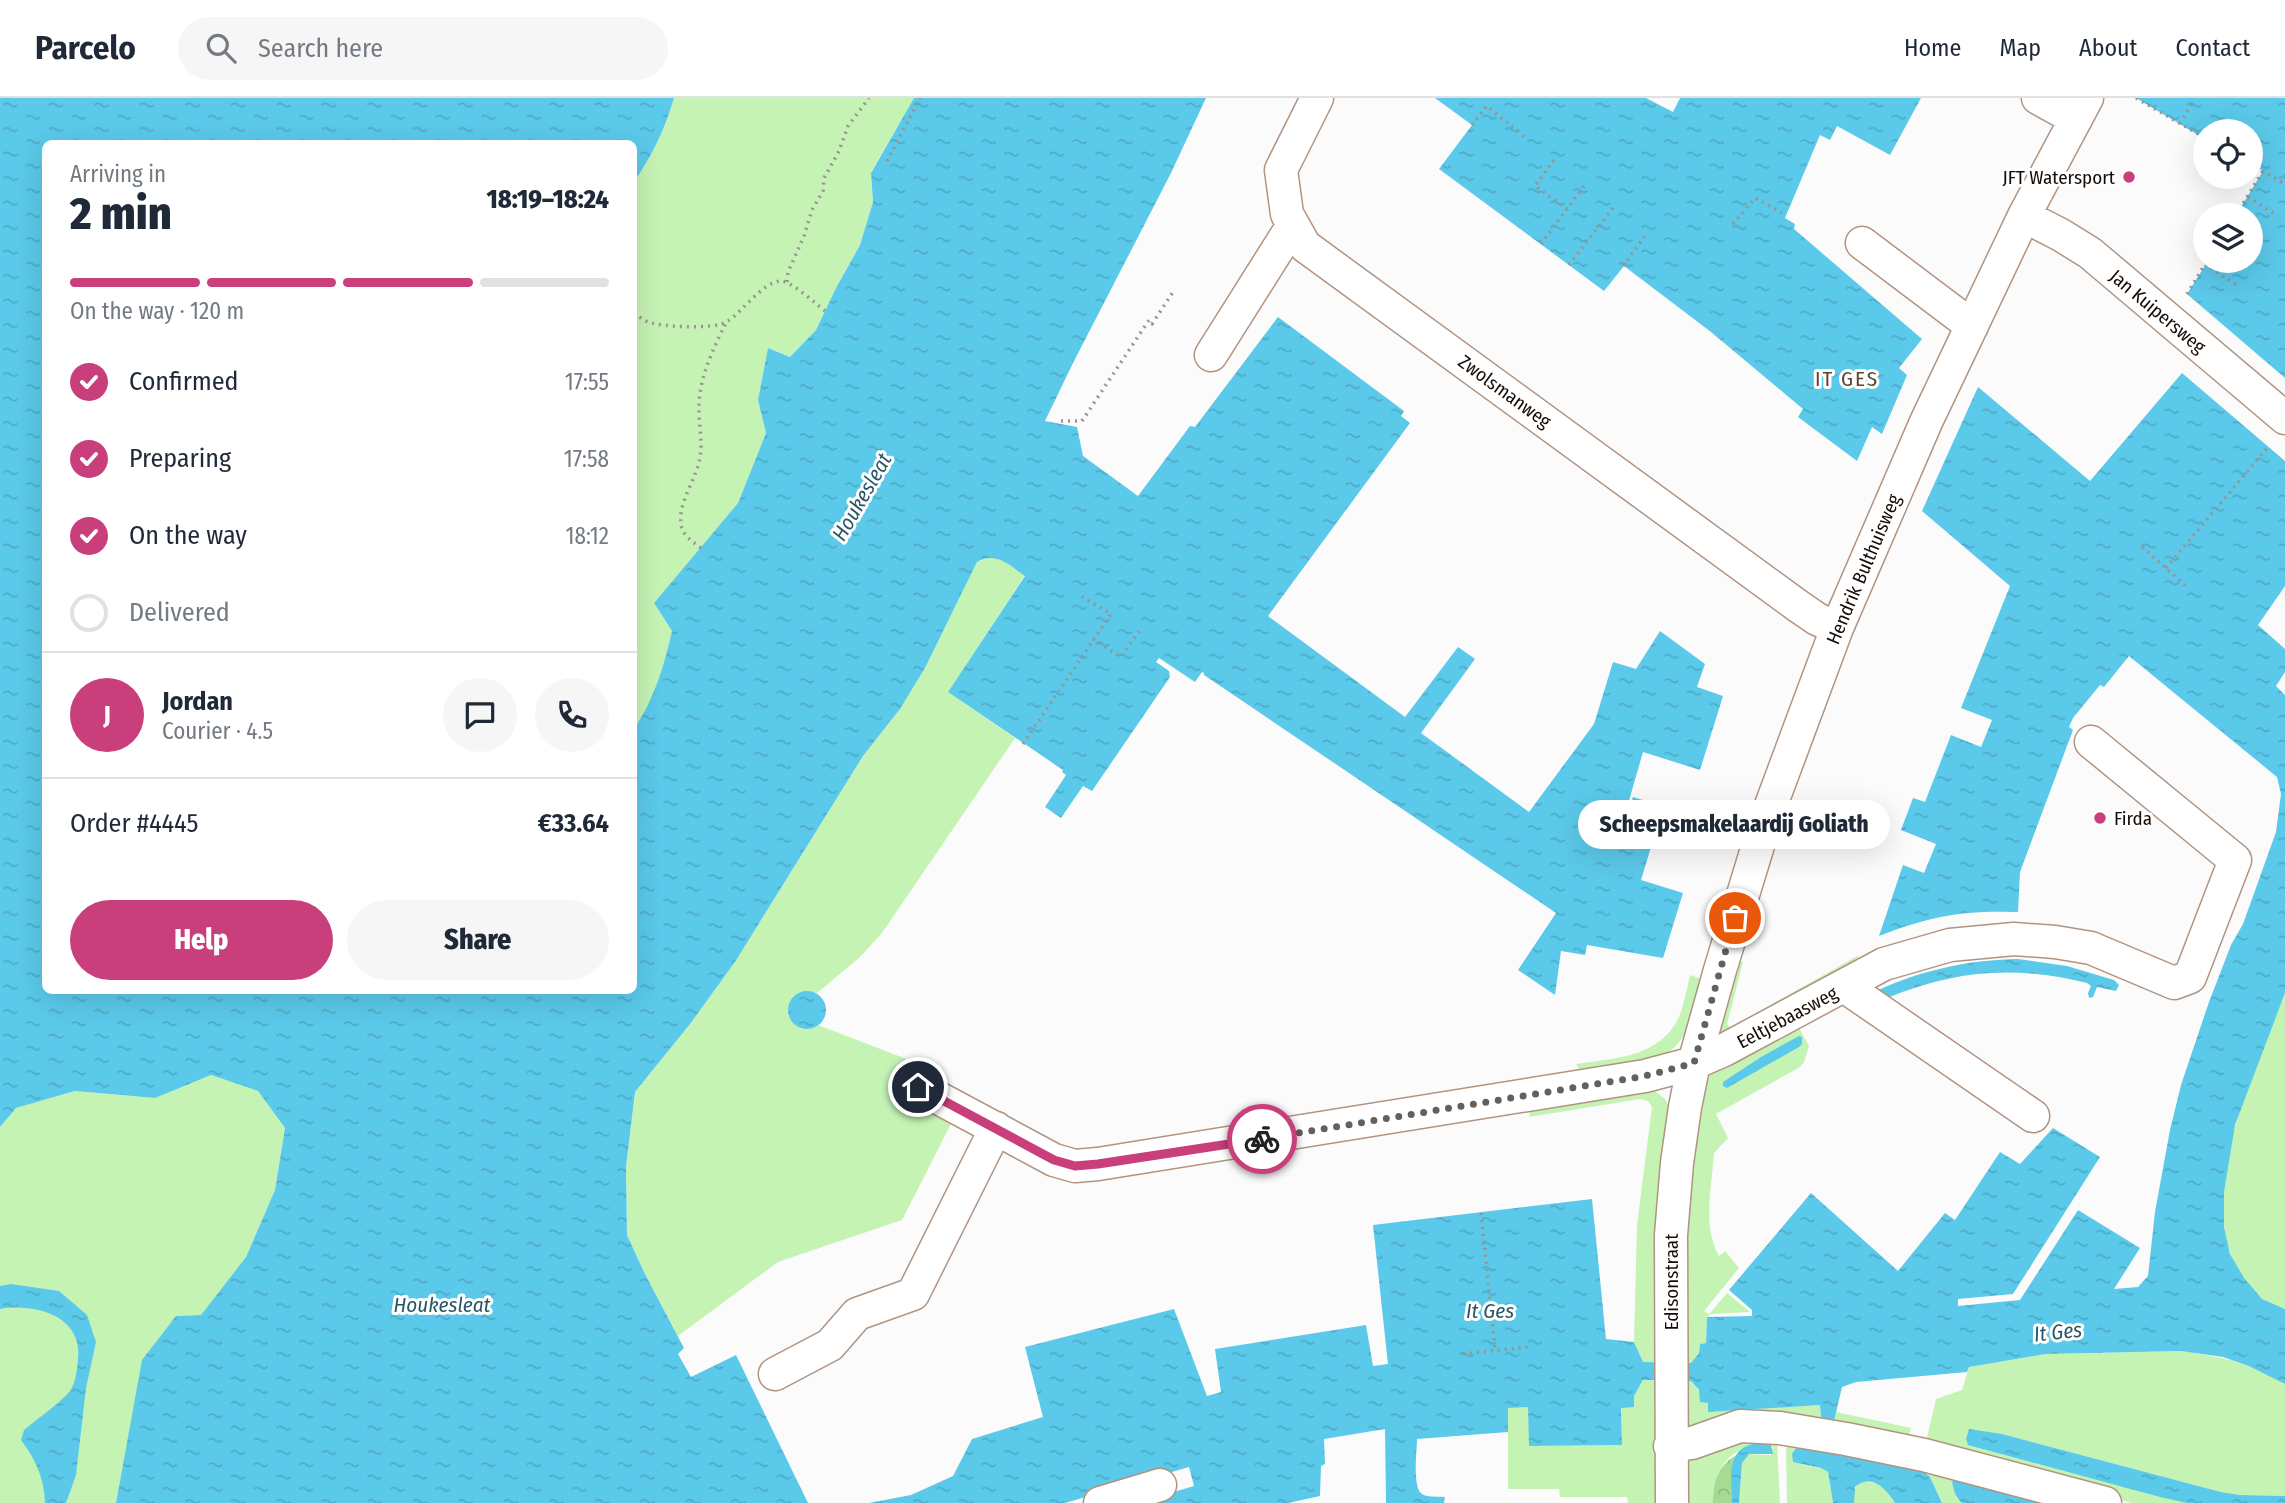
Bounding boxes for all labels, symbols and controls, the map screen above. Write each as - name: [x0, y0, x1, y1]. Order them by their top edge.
- search box: [178, 17, 668, 80]
- text: Parcelo: [35, 28, 136, 68]
- icon: search: [202, 29, 240, 67]
- text: Search here: [258, 33, 383, 64]
- text: Home: [1904, 34, 1961, 62]
- text: Map: [1999, 34, 2041, 62]
- text: About: [2079, 34, 2137, 62]
- text: Contact: [2175, 34, 2250, 62]
- map controls: [2193, 119, 2263, 273]
- button: locate: [2193, 119, 2263, 189]
- text: Arriving in: [70, 160, 166, 188]
- place label: JFT Watersport: [2003, 166, 2116, 189]
- marker: JFT Watersport: [2121, 169, 2137, 185]
- text: 18:19–18:24: [486, 184, 609, 215]
- text: 2 min: [70, 186, 172, 241]
- button: layers: [2193, 203, 2263, 273]
- street label: Jan Kuipersweg: [2105, 265, 2210, 358]
- text: On the way · 120 m: [70, 297, 244, 325]
- street label: Zwolsmanweg: [1454, 350, 1556, 433]
- icon: check: [70, 363, 108, 401]
- text: Confirmed: [129, 366, 239, 397]
- district label: IT GES: [1815, 366, 1879, 392]
- text: 17:55: [565, 368, 609, 396]
- icon: check: [70, 440, 108, 478]
- text: Preparing: [129, 443, 231, 474]
- text: 17:58: [564, 445, 609, 473]
- water label: Houkesleat: [827, 448, 898, 545]
- street label: Hendrik Bulthuisweg: [1821, 491, 1906, 648]
- icon: check: [70, 517, 108, 555]
- text: On the way: [129, 520, 247, 551]
- text: 18:12: [565, 522, 609, 550]
- text: Delivered: [129, 597, 230, 628]
- button: chat: [443, 678, 517, 752]
- button: phone: [535, 678, 609, 752]
- text: Jordan: [162, 686, 233, 717]
- text: J: [103, 700, 111, 731]
- text: Courier · 4.5: [162, 717, 273, 745]
- callout: Scheepsmakelaardij Goliath: [1579, 799, 1891, 848]
- place label: Firda: [2114, 807, 2152, 830]
- text: Order #4445: [70, 808, 198, 839]
- text: €33.64: [538, 808, 609, 839]
- text: Scheepsmakelaardij Goliath: [1600, 810, 1869, 838]
- marker: Firda: [2092, 810, 2108, 826]
- pin: [1705, 888, 1765, 948]
- icon: bag: [1716, 899, 1754, 937]
- button: Help: [70, 900, 333, 980]
- button: Share: [347, 900, 609, 980]
- street label: Eeltjebaasweg: [1733, 981, 1841, 1054]
- pin: [888, 1057, 948, 1117]
- icon: home: [899, 1068, 937, 1106]
- courier: [1227, 1104, 1297, 1174]
- icon: bike: [1243, 1120, 1281, 1158]
- street label: Edisonstraat: [1660, 1233, 1683, 1330]
- water label: Houkesleat: [394, 1292, 491, 1318]
- water label: It Ges: [1466, 1298, 1514, 1324]
- water label: It Ges: [2033, 1317, 2083, 1347]

